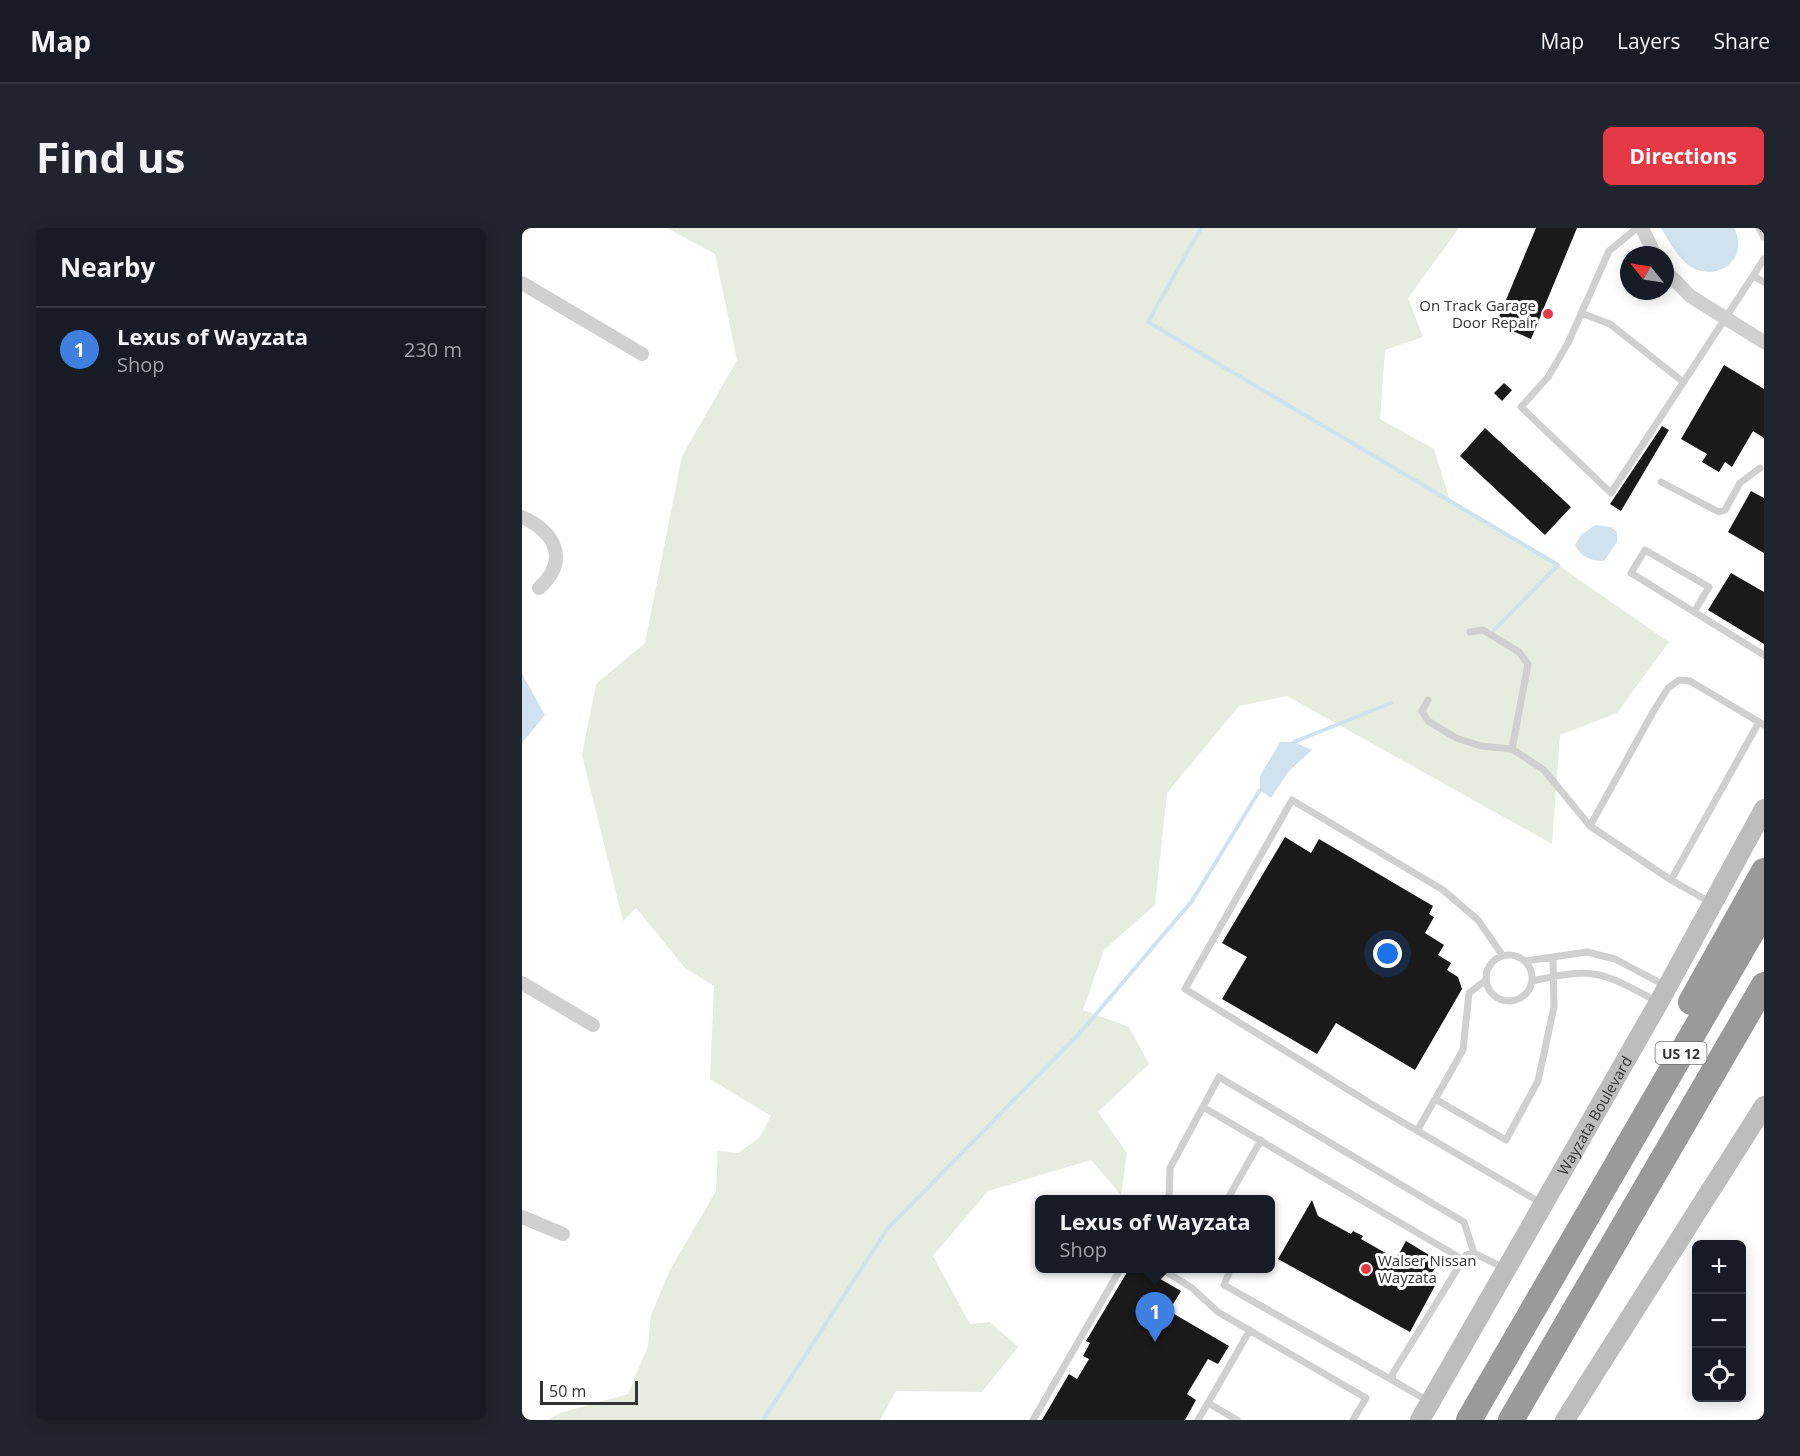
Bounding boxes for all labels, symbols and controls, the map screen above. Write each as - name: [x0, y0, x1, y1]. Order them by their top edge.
- text: Map: [30, 22, 91, 60]
- text: Map: [1541, 27, 1584, 55]
- text: Layers: [1617, 27, 1681, 55]
- text: Share: [1714, 27, 1770, 55]
- button: Directions: [1603, 127, 1764, 185]
- text: Find us: [36, 128, 185, 185]
- north arrow: [1620, 246, 1674, 300]
- text: Nearby: [60, 249, 155, 285]
- place label: On Track Garage Door Repair: [1419, 295, 1536, 332]
- marker: On Track Garage Door Repair: [1541, 307, 1555, 321]
- text: Lexus of Wayzata: [117, 321, 308, 351]
- text: 1: [74, 336, 85, 363]
- text: 230 m: [404, 336, 462, 363]
- text: Shop: [117, 351, 165, 378]
- your location: [1373, 939, 1402, 968]
- road number: US 12: [1656, 1042, 1706, 1064]
- street label: Wayzata Boulevard: [1552, 1052, 1636, 1178]
- popup: [1035, 1195, 1275, 1273]
- text: Lexus of Wayzata: [1059, 1206, 1251, 1236]
- text: Shop: [1059, 1236, 1107, 1263]
- map controls: [1692, 1240, 1746, 1402]
- button: +: [1692, 1240, 1746, 1294]
- place label: Walser Nissan Wayzata: [1378, 1250, 1476, 1287]
- marker: Walser Nissan Wayzata: [1359, 1262, 1373, 1276]
- pin: 1: [1136, 1292, 1174, 1342]
- button: −: [1692, 1294, 1746, 1348]
- button: locate: [1692, 1348, 1746, 1402]
- scale bar: [540, 1378, 638, 1406]
- text: 50 m: [549, 1380, 586, 1402]

